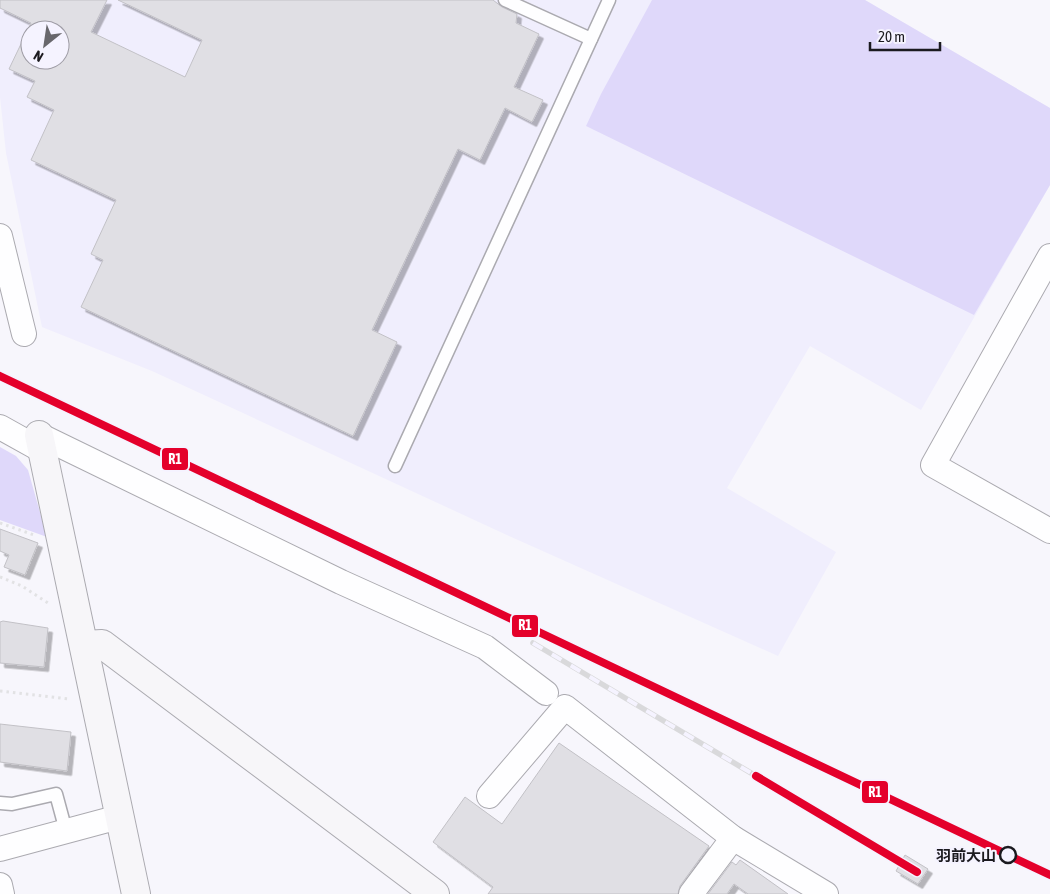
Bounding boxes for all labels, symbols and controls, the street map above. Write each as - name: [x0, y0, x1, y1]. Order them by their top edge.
- north arrow: [20, 20, 70, 70]
- scale bar: [870, 20, 940, 52]
- text: 20 m: [878, 28, 905, 45]
- text: N: [31, 47, 46, 65]
- line badge: R1: [161, 447, 189, 471]
- text: R1: [168, 451, 182, 467]
- line badge: R1: [511, 614, 539, 638]
- text: R1: [518, 617, 532, 633]
- line badge: R1: [861, 780, 889, 804]
- text: R1: [868, 784, 882, 800]
- marker: 羽前大山: [999, 846, 1017, 864]
- place label: 羽前大山: [936, 847, 996, 864]

